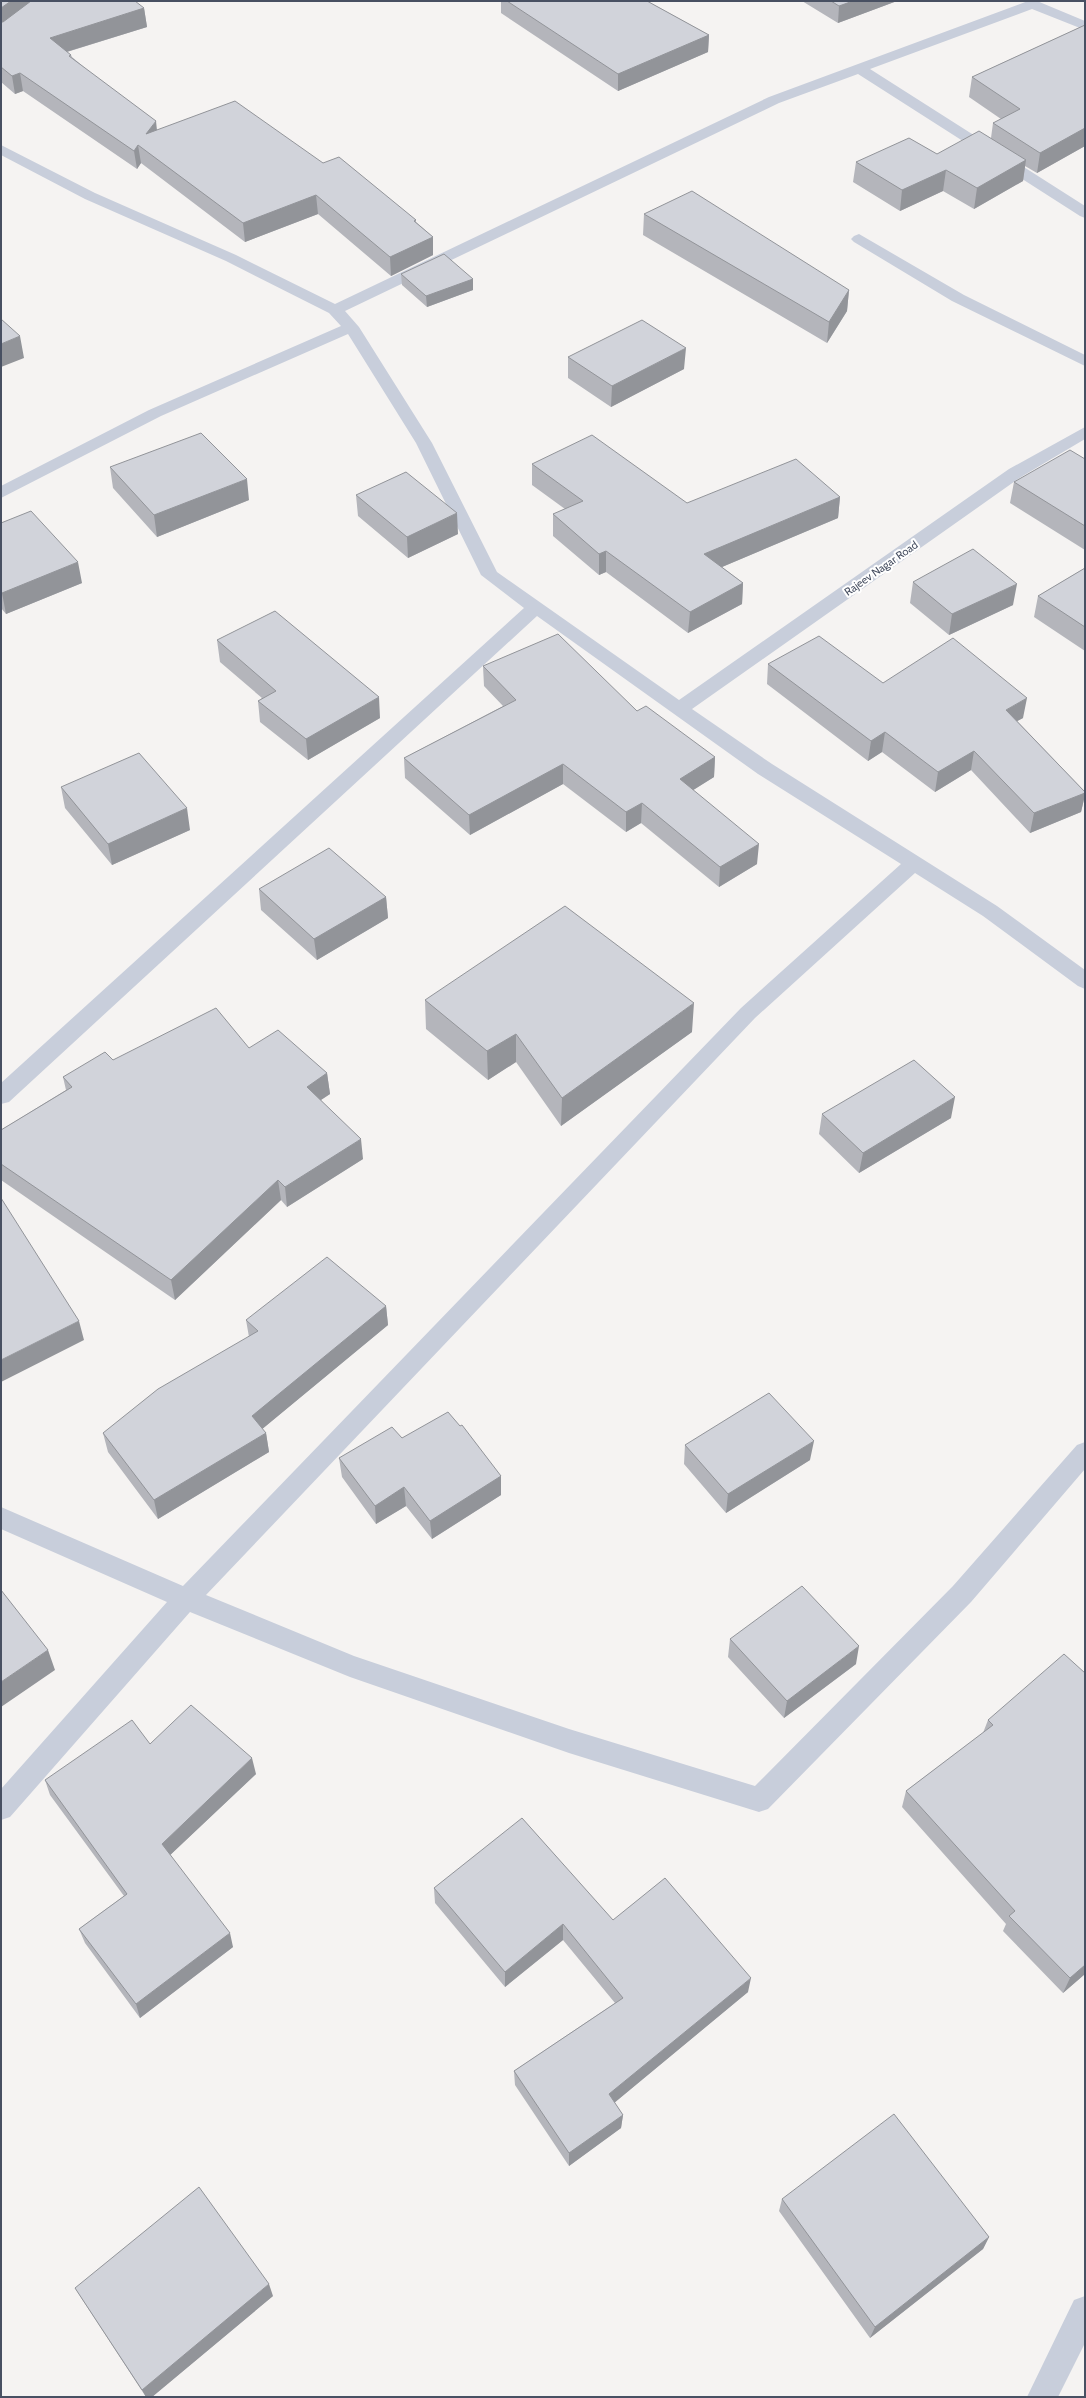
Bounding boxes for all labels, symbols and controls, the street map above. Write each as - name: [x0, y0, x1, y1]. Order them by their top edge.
- street label: Rajeev Nagar Road: [841, 537, 921, 599]

